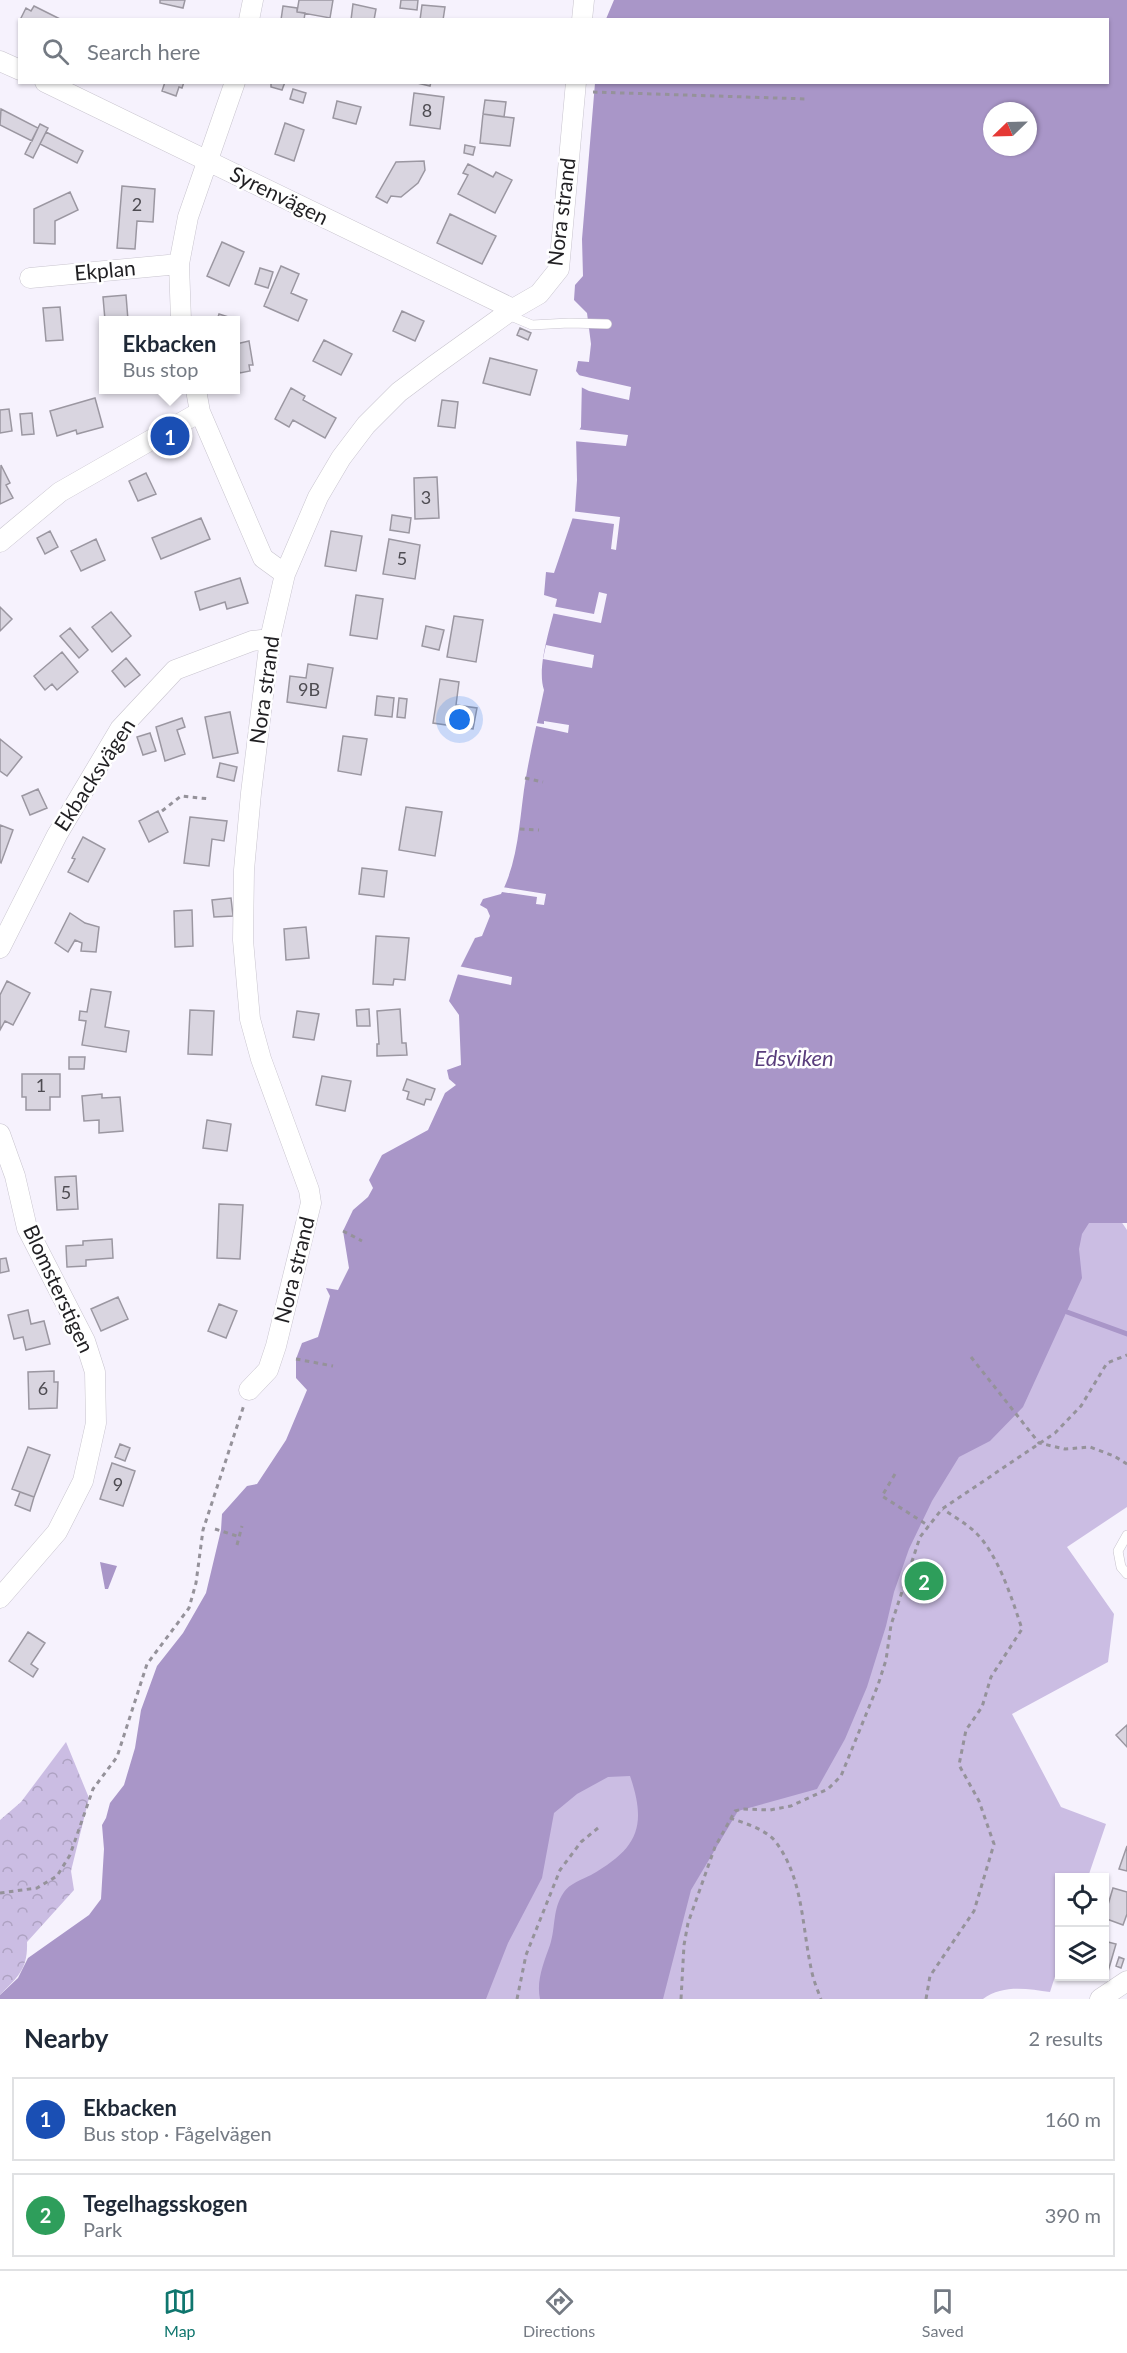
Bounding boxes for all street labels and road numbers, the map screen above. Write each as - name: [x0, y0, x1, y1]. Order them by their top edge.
- street label: Nora strand: [541, 156, 580, 267]
- street label: Syrenvägen: [227, 160, 333, 229]
- street label: Ekplan: [73, 254, 137, 285]
- street label: Nora strand: [244, 634, 283, 745]
- street label: Ekbacksvägen: [48, 713, 139, 835]
- street label: Nora strand: [268, 1214, 319, 1326]
- street label: Blomsterstigen: [19, 1220, 100, 1356]

